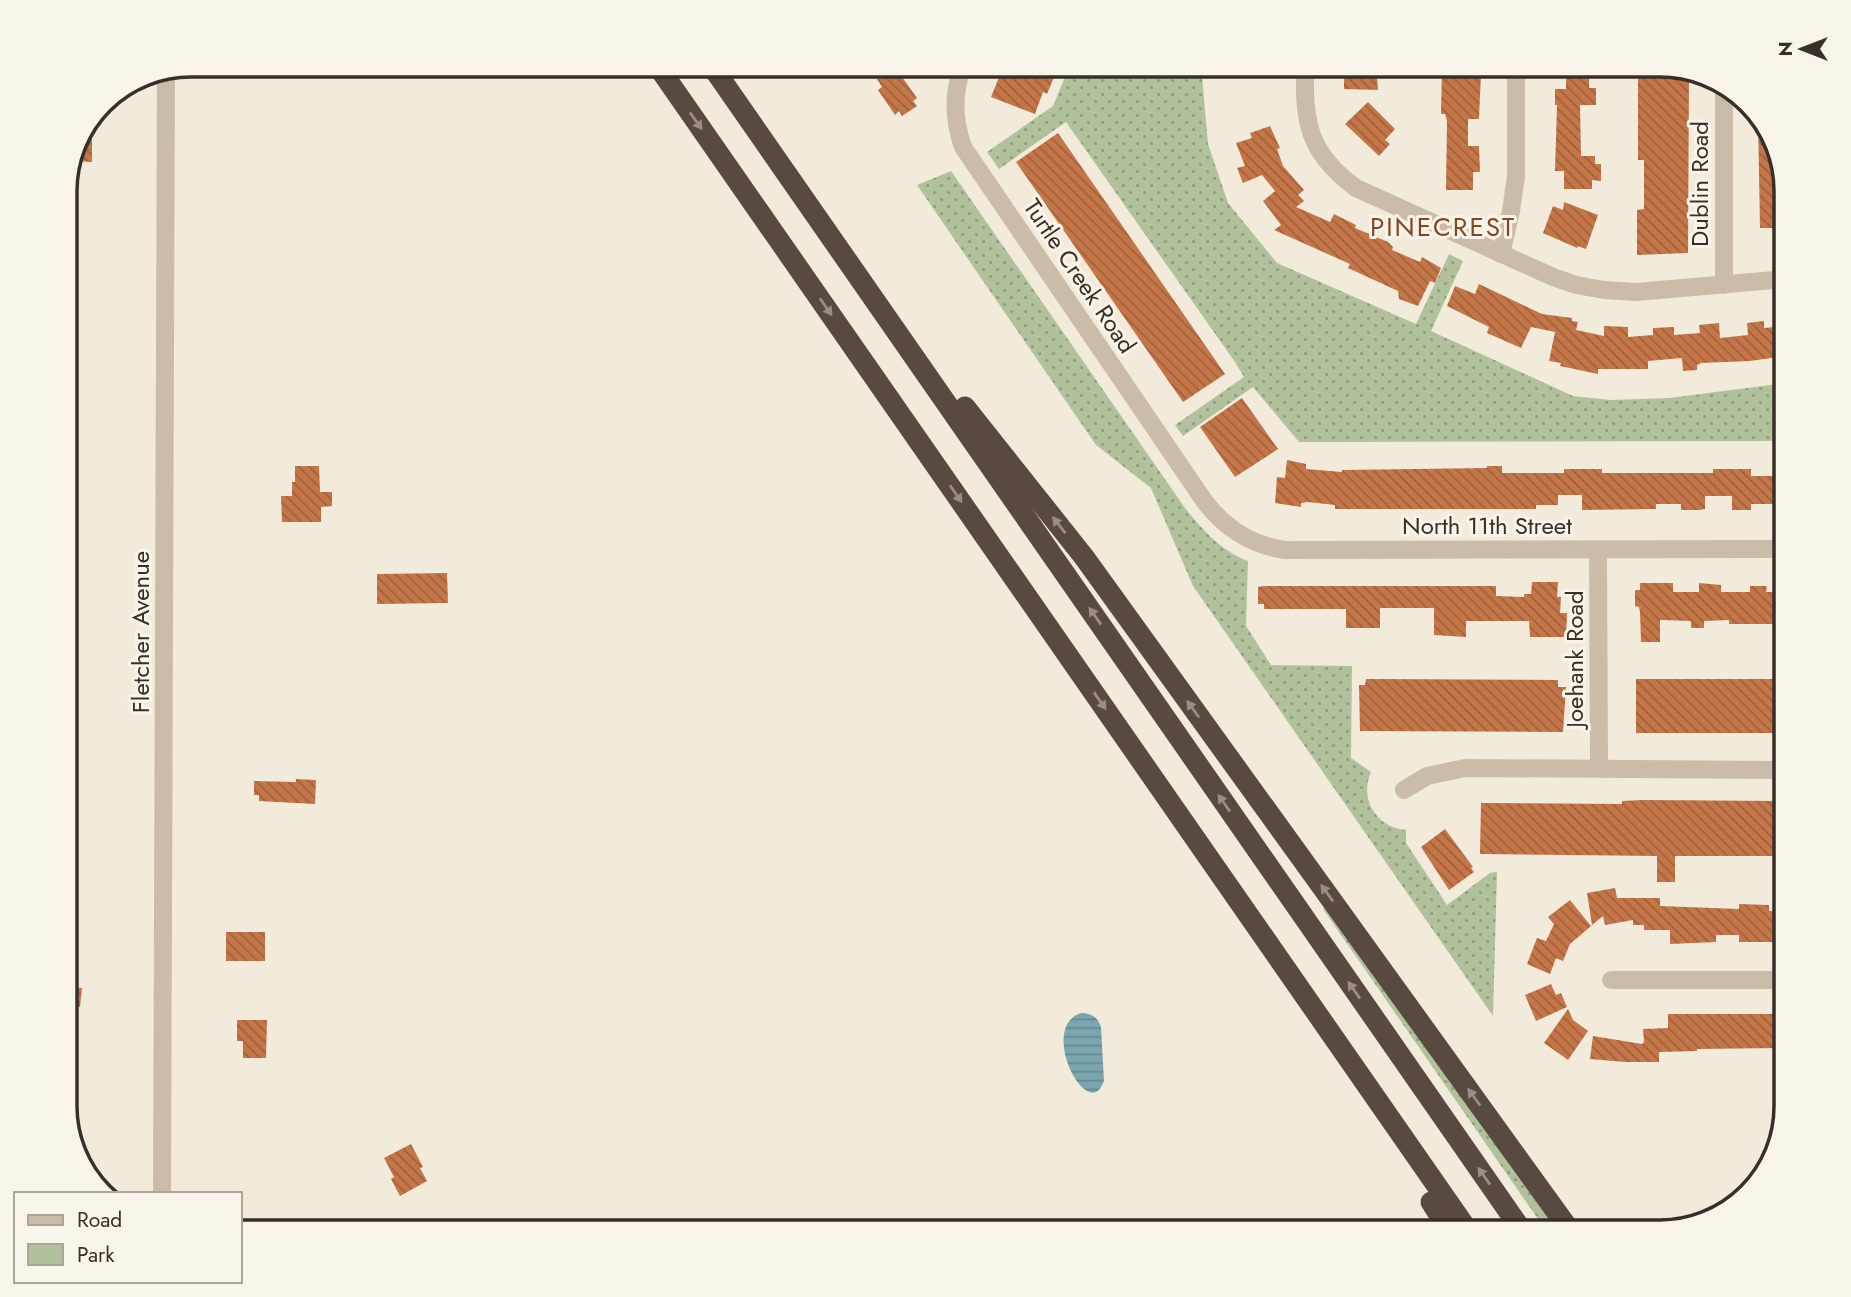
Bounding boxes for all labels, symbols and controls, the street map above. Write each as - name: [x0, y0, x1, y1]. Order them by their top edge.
- north arrow: [1767, 14, 1837, 84]
- text: N: [1772, 41, 1799, 57]
- one-way arrow: [689, 112, 703, 130]
- street label: Dublin Road: [1682, 121, 1717, 247]
- street label: Turtle Creek Road: [1015, 192, 1145, 360]
- district label: PINECREST: [1370, 208, 1516, 246]
- one-way arrow: [819, 298, 833, 316]
- one-way arrow: [949, 485, 963, 503]
- street label: North 11th Street: [1402, 508, 1572, 543]
- one-way arrow: [1052, 516, 1066, 534]
- street label: Fletcher Avenue: [123, 551, 158, 713]
- street label: Joehank Road: [1557, 590, 1592, 731]
- one-way arrow: [1088, 607, 1102, 625]
- one-way arrow: [1093, 692, 1107, 710]
- one-way arrow: [1186, 700, 1200, 718]
- one-way arrow: [1218, 793, 1231, 813]
- one-way arrow: [1320, 884, 1334, 902]
- one-way arrow: [1347, 981, 1361, 999]
- one-way arrow: [1467, 1088, 1481, 1106]
- one-way arrow: [1477, 1167, 1491, 1185]
- legend: [14, 1192, 242, 1283]
- text: Road: [77, 1205, 122, 1235]
- text: Park: [77, 1240, 115, 1270]

